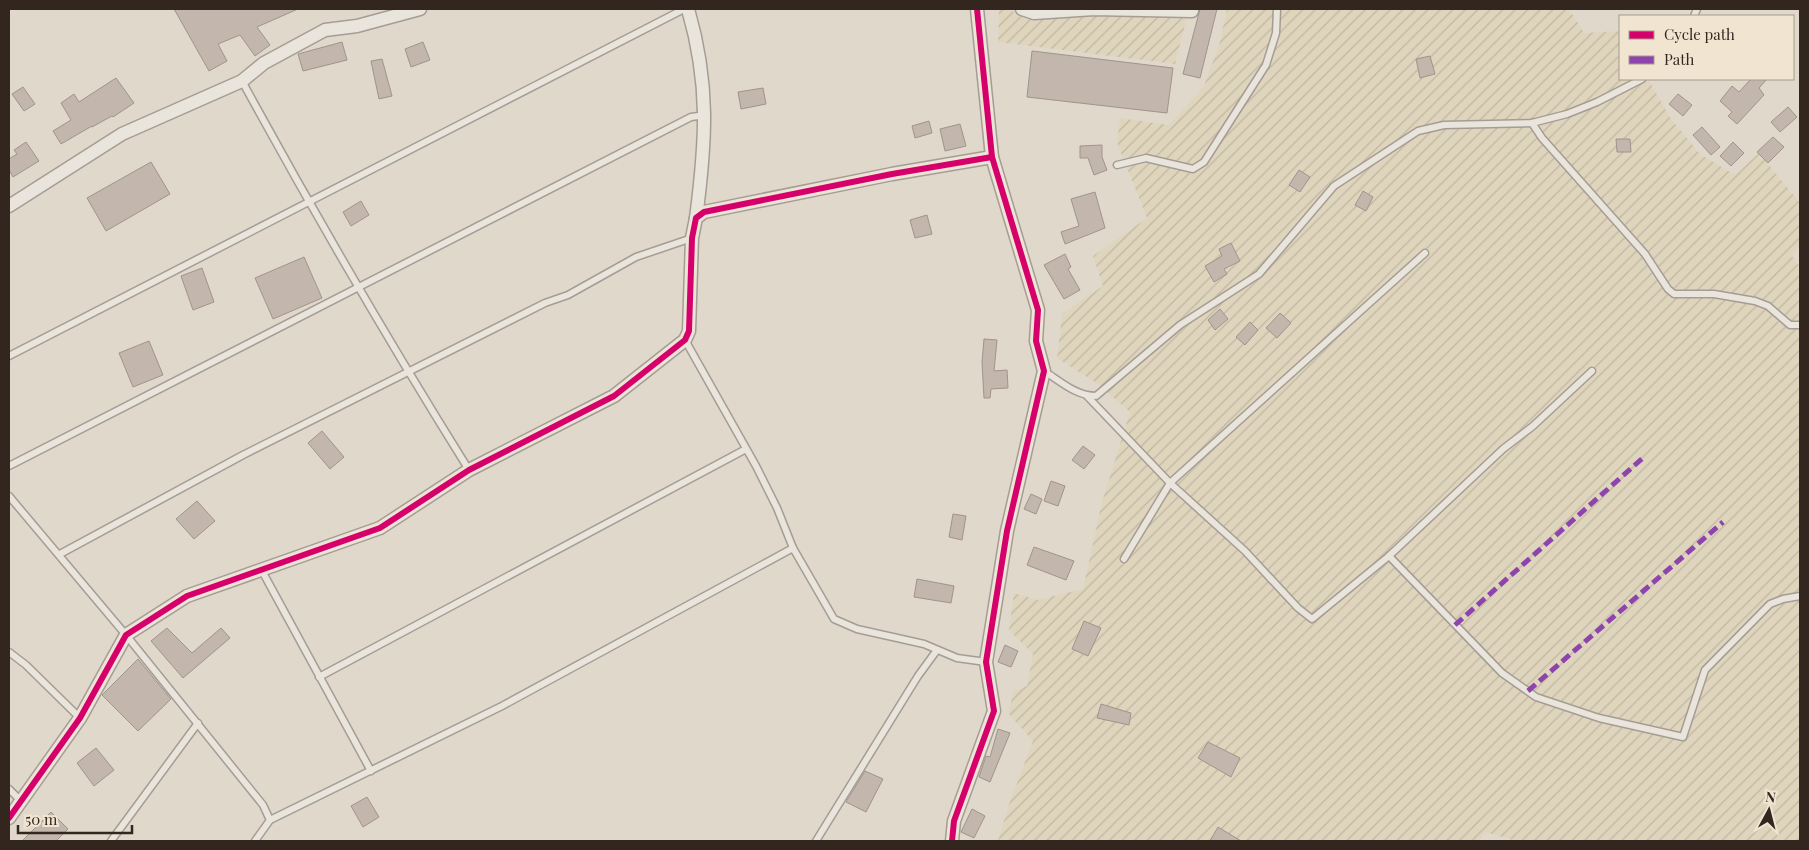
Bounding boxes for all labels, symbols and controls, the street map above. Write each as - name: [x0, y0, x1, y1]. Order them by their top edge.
- legend: [1619, 15, 1794, 80]
- text: Cycle path: [1664, 24, 1735, 44]
- text: Path: [1664, 49, 1694, 69]
- north arrow: [1744, 785, 1794, 835]
- text: N: [1764, 787, 1777, 807]
- scale bar: [18, 802, 131, 834]
- text: 50 m: [25, 809, 58, 829]

